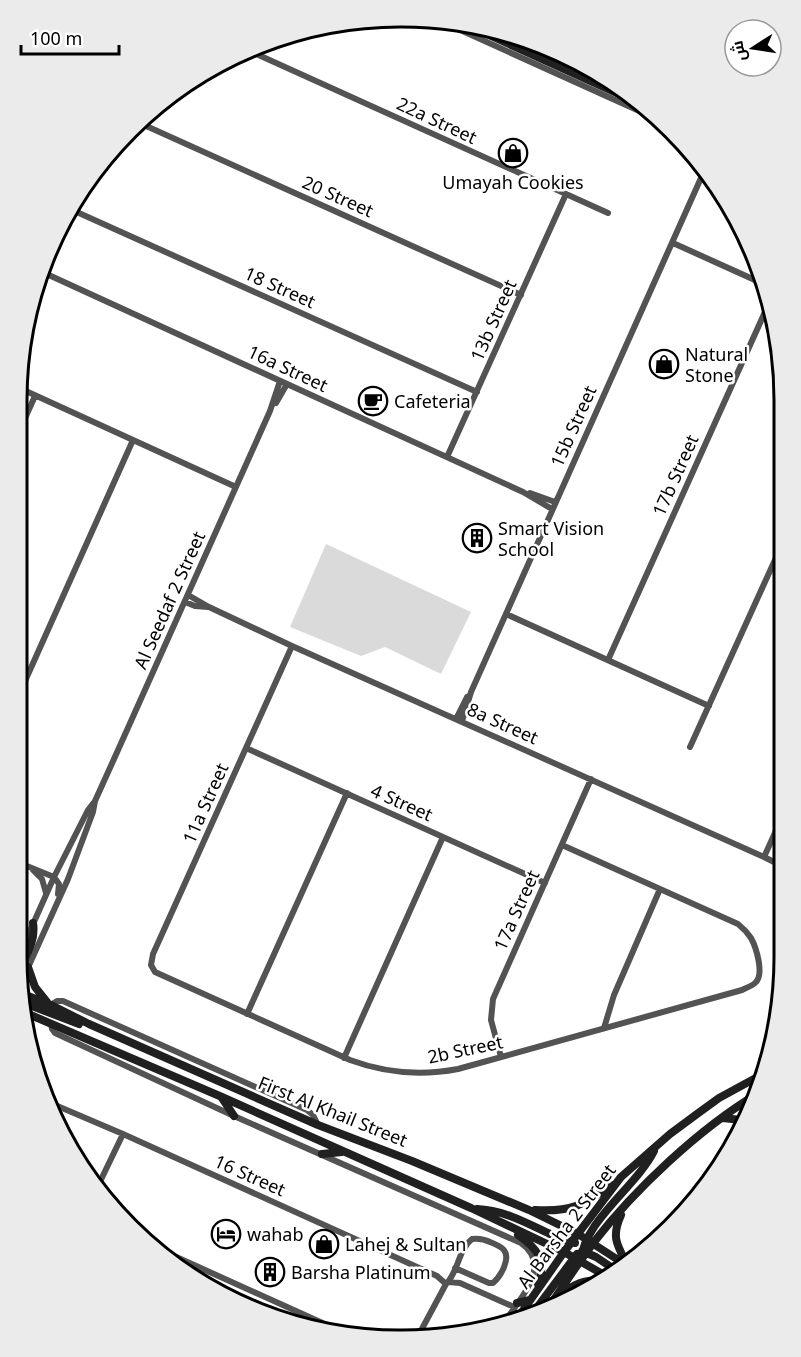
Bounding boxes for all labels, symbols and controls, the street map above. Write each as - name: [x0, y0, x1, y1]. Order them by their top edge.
- scale bar: [21, 18, 118, 56]
- north arrow: [723, 18, 783, 78]
- text: 100 m: [30, 26, 82, 50]
- text: ش: [725, 39, 751, 63]
- street label: 22a Street: [393, 91, 481, 149]
- shop icon: Umayah Cookies: [497, 137, 529, 169]
- street label: 20 Street: [299, 170, 378, 223]
- place label: Umayah Cookies: [442, 170, 584, 194]
- street label: 18 Street: [241, 261, 320, 314]
- street label: 13b Street: [464, 275, 522, 364]
- street label: 16a Street: [244, 339, 332, 397]
- place label: Natural Stone: [685, 342, 748, 387]
- shop icon: Natural Stone: [648, 348, 680, 380]
- street label: 15b Street: [544, 381, 602, 470]
- cafe icon: Cafeteria: [357, 385, 389, 417]
- place label: Cafeteria: [394, 389, 471, 413]
- street label: 17b Street: [646, 430, 704, 519]
- place label: Smart Vision School: [498, 516, 604, 561]
- building icon: Smart Vision School: [461, 522, 493, 554]
- street label: Al Seedaf 2 Street: [128, 527, 210, 673]
- street label: 8a Street: [464, 697, 543, 749]
- street label: 11a Street: [177, 759, 234, 847]
- street label: 4 Street: [367, 778, 437, 826]
- street label: 17a Street: [488, 866, 545, 954]
- street label: 2b Street: [425, 1029, 505, 1069]
- street label: First Al Khail Street: [255, 1070, 411, 1152]
- street label: 16 Street: [211, 1149, 290, 1202]
- street label: Al Barsha 2 Street: [511, 1159, 621, 1293]
- hotel icon: wahab: [210, 1218, 242, 1250]
- place label: wahab: [247, 1222, 304, 1246]
- shop icon: Lahej & Sultan: [308, 1228, 340, 1260]
- place label: Lahej & Sultan: [345, 1232, 466, 1256]
- building icon: Barsha Platinum: [254, 1256, 286, 1288]
- place label: Barsha Platinum: [291, 1260, 431, 1284]

